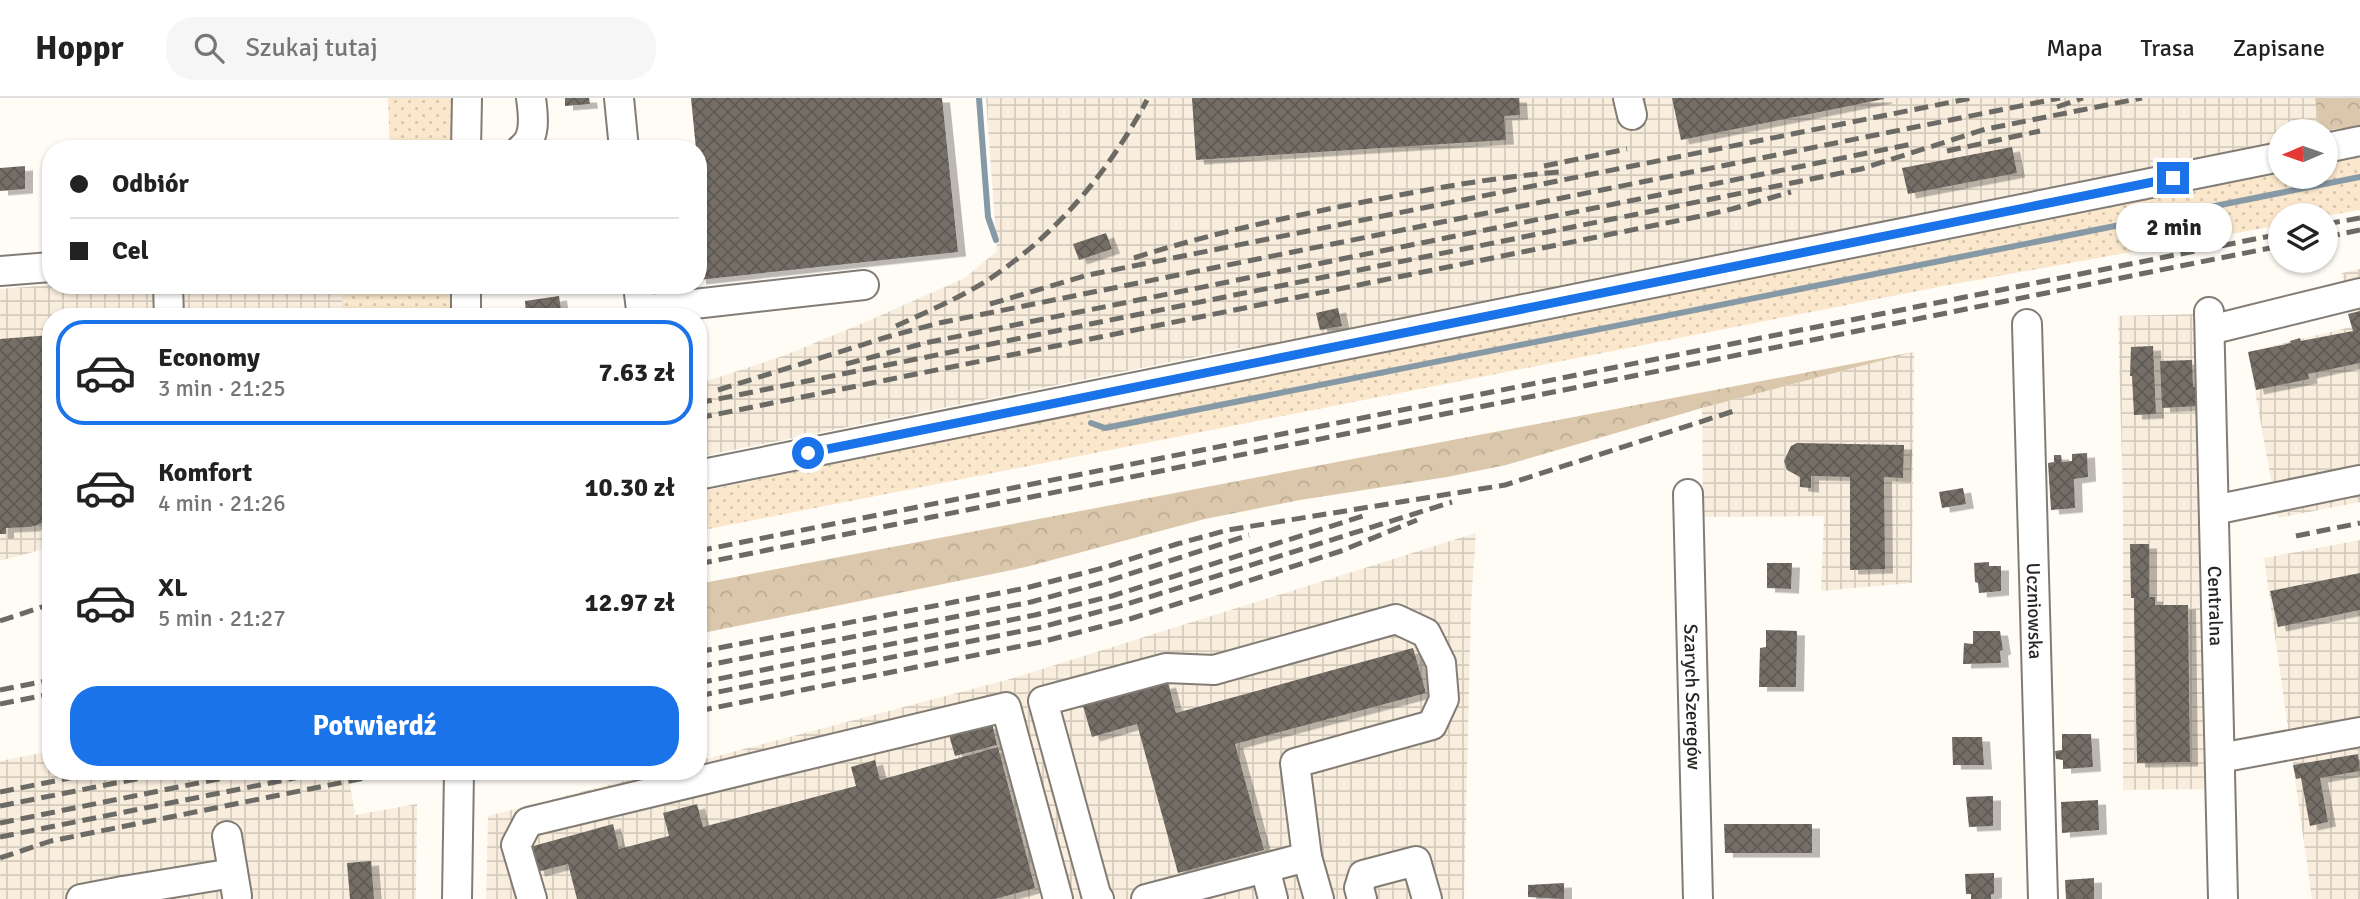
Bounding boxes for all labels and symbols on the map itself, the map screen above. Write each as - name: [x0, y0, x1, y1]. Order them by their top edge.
- north arrow: [2268, 119, 2338, 189]
- route end: [2157, 162, 2189, 194]
- callout: 2 min: [2115, 202, 2231, 252]
- route start: [792, 437, 824, 469]
- street label: Uczniowska: [2021, 562, 2047, 660]
- street label: Centralna: [2202, 566, 2228, 646]
- street label: Szarych Szeregów: [1678, 624, 1706, 771]

